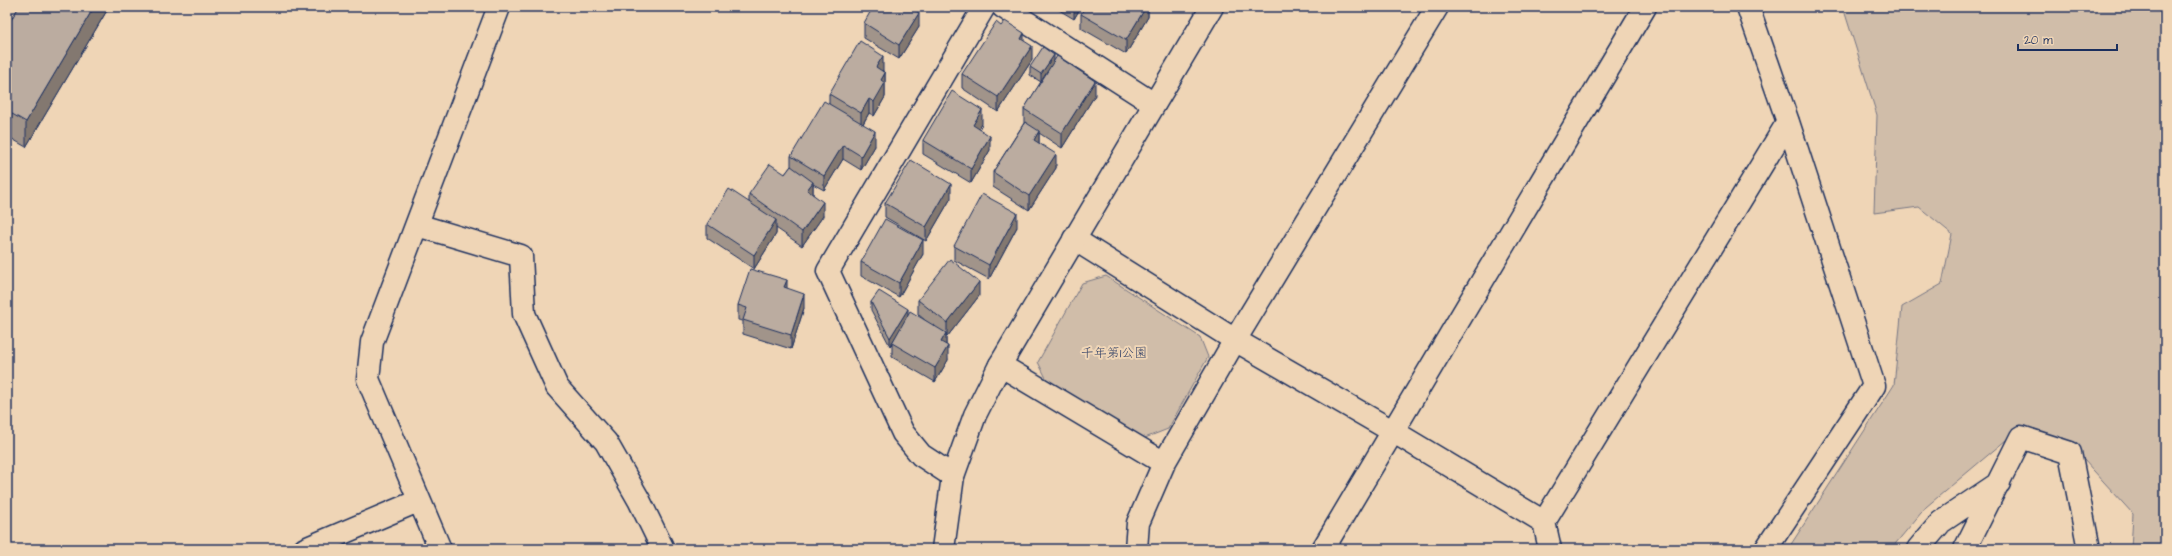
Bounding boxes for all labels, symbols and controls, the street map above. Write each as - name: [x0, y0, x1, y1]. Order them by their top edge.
- scale bar: [2018, 26, 2117, 52]
- text: 20 m: [2024, 32, 2053, 49]
- park label: 千年第1公園: [1081, 344, 1147, 362]

